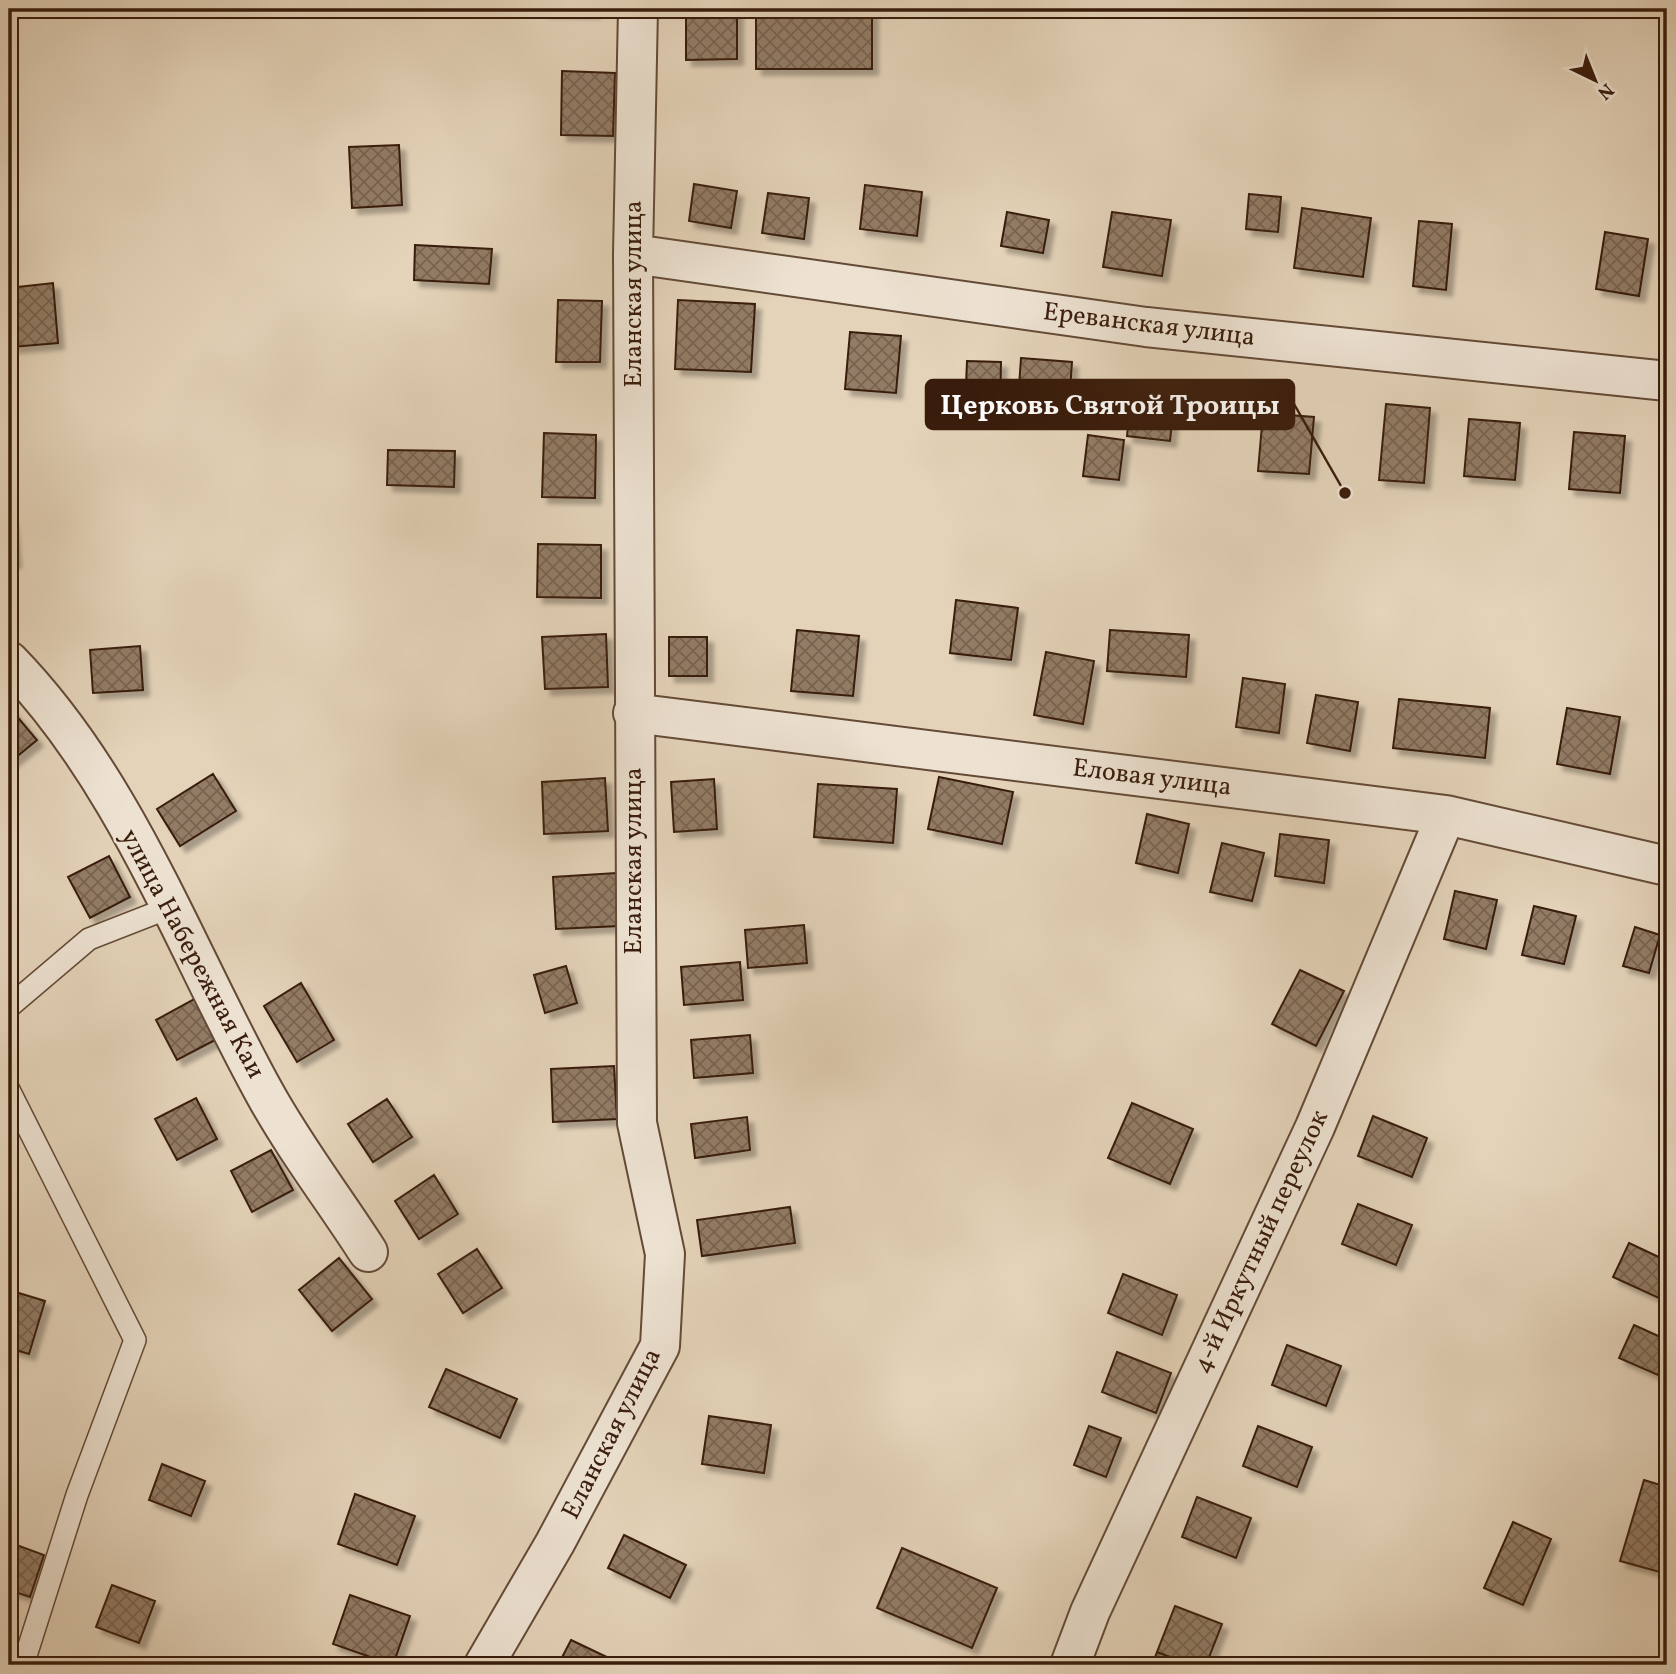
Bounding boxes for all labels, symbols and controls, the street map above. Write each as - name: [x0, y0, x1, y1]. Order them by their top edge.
- north arrow: [1560, 46, 1630, 116]
- text: N: [1591, 77, 1619, 105]
- street label: Еланская улица: [616, 200, 652, 388]
- street label: Ереванская улица: [1041, 294, 1257, 356]
- callout: Церковь Святой Троицы: [926, 380, 1294, 429]
- text: Церковь Святой Троицы: [940, 387, 1280, 426]
- street label: Еловая улица: [1070, 750, 1234, 806]
- street label: Еланская улица: [616, 767, 652, 955]
- street label: улица Набережная Каи: [111, 823, 273, 1085]
- street label: 4-й Иркутный переулок: [1184, 1104, 1338, 1380]
- street label: Еланская улица: [553, 1342, 671, 1526]

